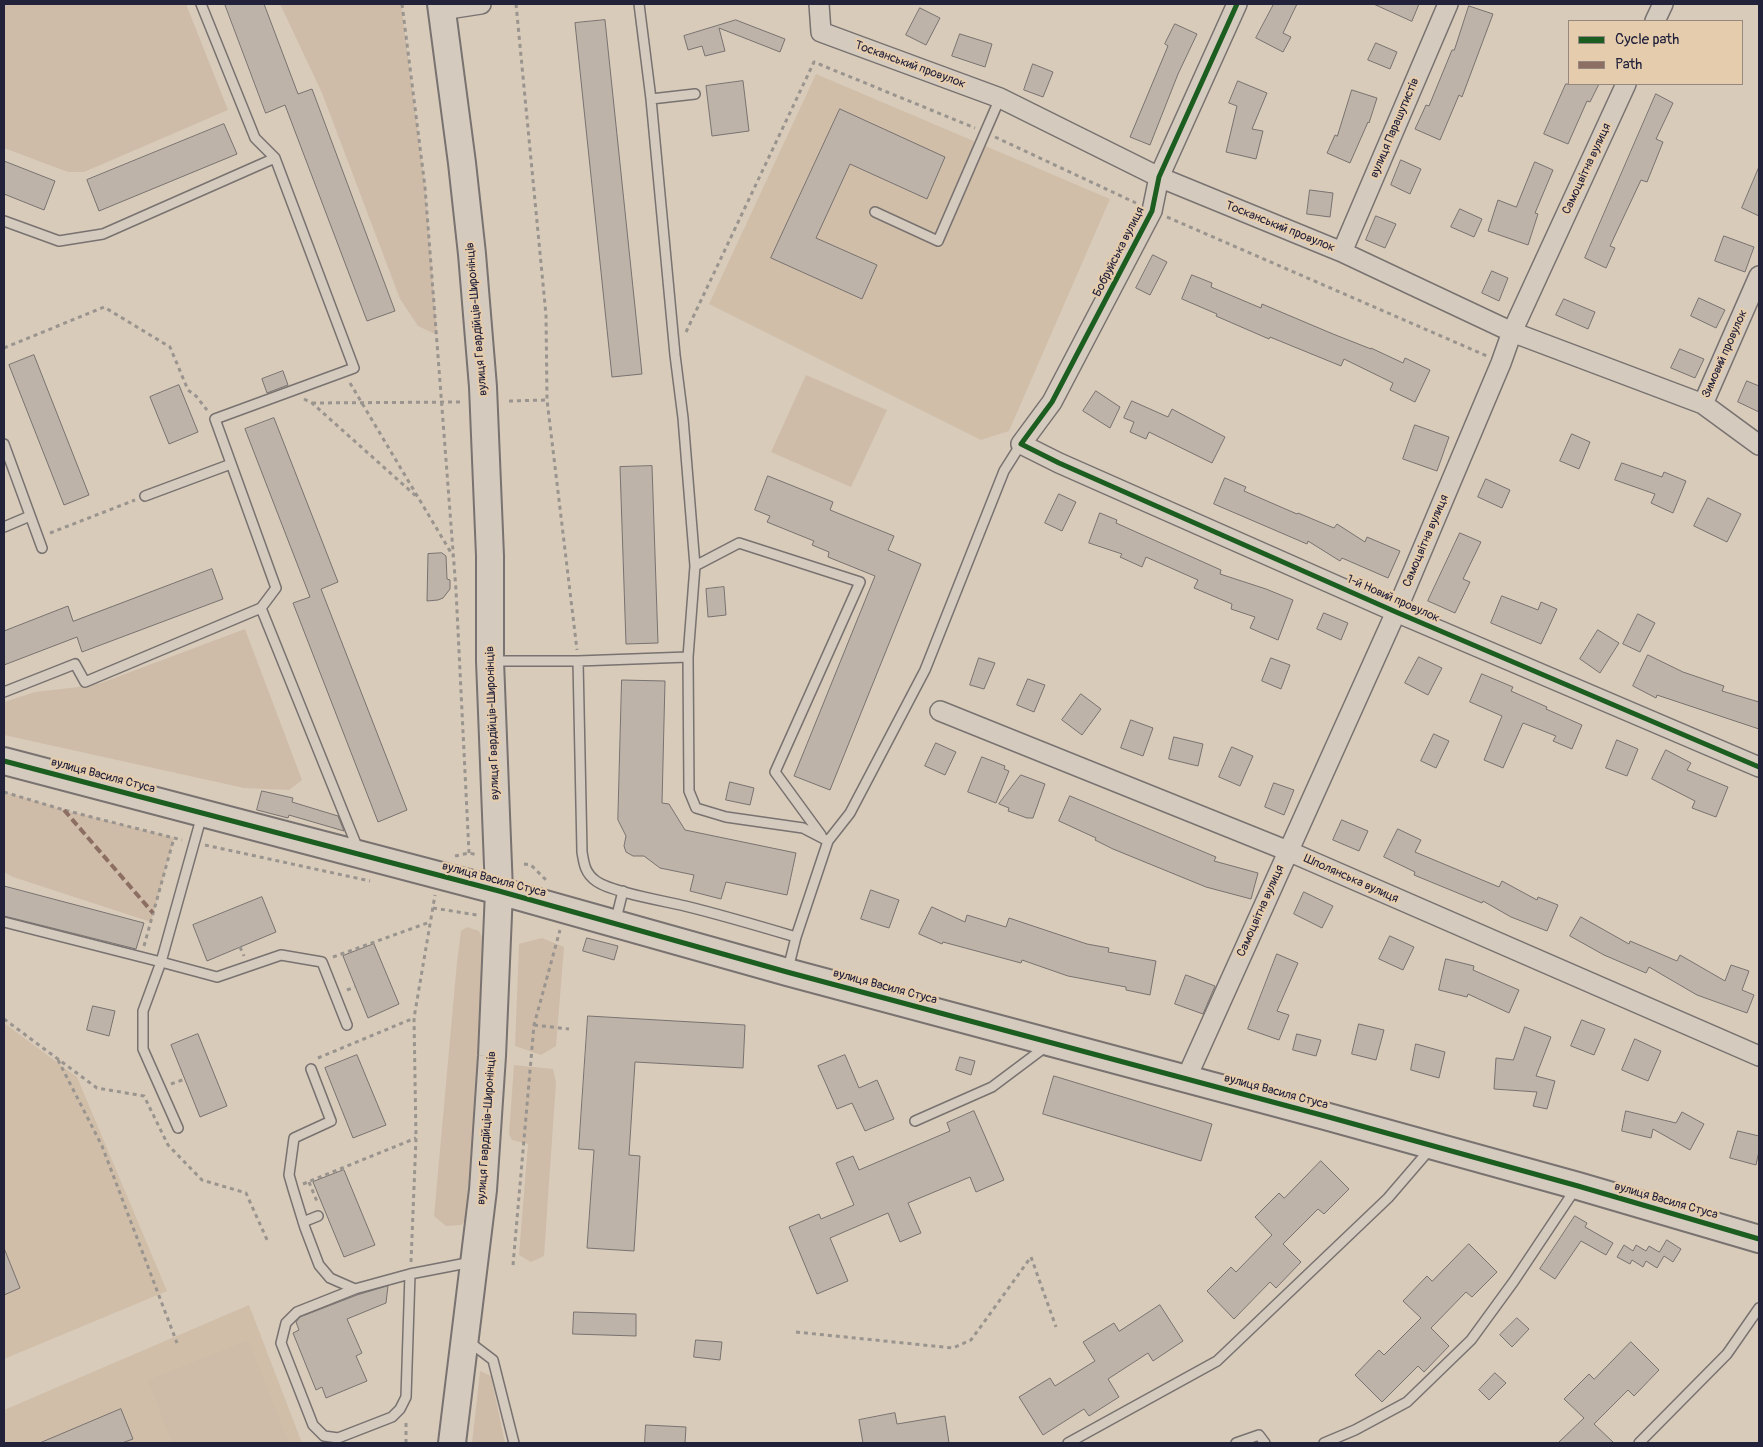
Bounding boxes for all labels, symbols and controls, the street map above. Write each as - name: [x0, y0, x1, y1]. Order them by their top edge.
- legend: [1568, 20, 1743, 85]
- text: Cycle path: [1615, 30, 1679, 49]
- street label: Тосканський провулок: [853, 38, 967, 92]
- text: Path: [1615, 55, 1642, 74]
- street label: вулиця Парашутистів: [1367, 76, 1423, 180]
- street label: Самоцвітна вулиця: [1560, 121, 1614, 217]
- street label: Тосканський провулок: [1223, 198, 1337, 256]
- street label: Бобруйська вулиця: [1090, 205, 1148, 299]
- street label: вулиця Гвардійців-Широнінців: [463, 242, 491, 396]
- street label: Зимовий провулок: [1699, 308, 1751, 400]
- street label: Самоцвітна вулиця: [1400, 493, 1452, 589]
- street label: 1-й Новий провулок: [1344, 572, 1442, 626]
- street label: вулиця Гвардійців-Широнінців: [483, 646, 503, 800]
- street label: вулиця Василя Стуса: [49, 755, 157, 797]
- street label: Шполянська вулиця: [1301, 852, 1401, 906]
- street label: вулиця Василя Стуса: [440, 859, 548, 901]
- street label: Самоцвітна вулиця: [1234, 863, 1288, 959]
- street label: вулиця Василя Стуса: [831, 966, 939, 1008]
- street label: вулиця Гвардійців-Широнінців: [474, 1051, 500, 1205]
- street label: вулиця Василя Стуса: [1222, 1071, 1330, 1113]
- street label: вулиця Василя Стуса: [1613, 1179, 1719, 1223]

